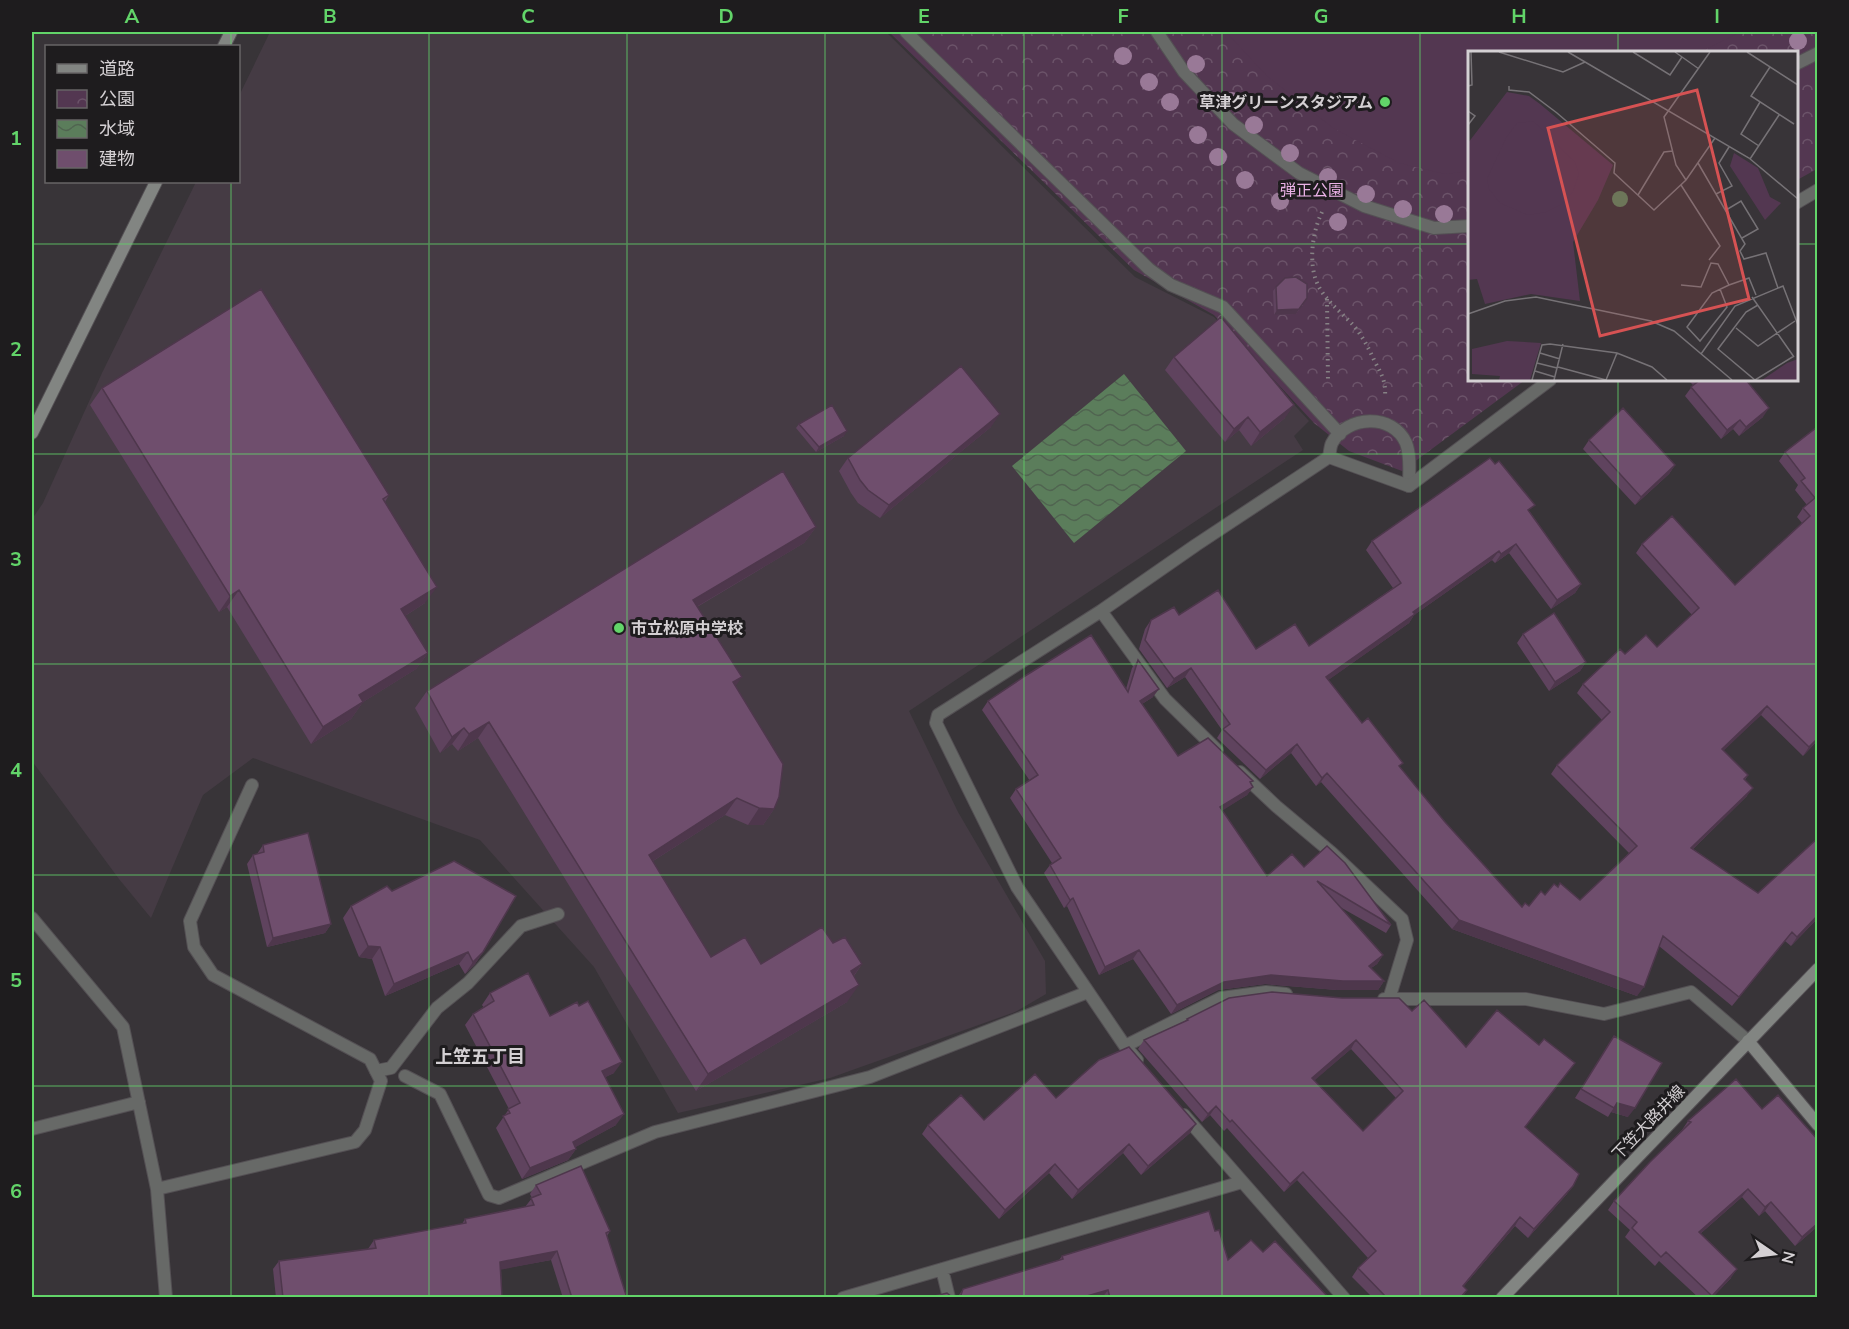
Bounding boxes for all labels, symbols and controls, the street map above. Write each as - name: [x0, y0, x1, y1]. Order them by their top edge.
- text: A: [125, 3, 140, 30]
- text: B: [323, 3, 337, 30]
- text: C: [521, 3, 535, 30]
- text: D: [718, 3, 734, 30]
- text: E: [918, 3, 930, 30]
- text: F: [1117, 3, 1129, 30]
- text: G: [1314, 3, 1328, 30]
- text: H: [1511, 3, 1527, 30]
- text: I: [1714, 3, 1720, 30]
- legend: [45, 45, 240, 183]
- inset map: [1468, 51, 1798, 381]
- text: 道路: [99, 57, 135, 81]
- text: 公園: [99, 87, 135, 111]
- place label: 草津グリーンスタジアム: [1199, 92, 1373, 114]
- marker: 草津グリーンスタジアム: [1378, 95, 1392, 109]
- text: 水域: [99, 117, 135, 141]
- text: 1: [10, 125, 22, 152]
- text: 建物: [99, 147, 135, 171]
- park label: 弾正公園: [1280, 180, 1344, 202]
- text: 2: [10, 336, 22, 363]
- text: 3: [10, 546, 22, 573]
- place label: 市立松原中学校: [631, 618, 743, 640]
- marker: 市立松原中学校: [612, 621, 626, 635]
- text: 4: [10, 757, 22, 784]
- text: 5: [10, 967, 22, 994]
- district label: 上笠五丁目: [435, 1045, 525, 1069]
- street label: 下笠大路井線: [1607, 1081, 1690, 1165]
- text: 6: [10, 1178, 22, 1205]
- north arrow: [1744, 1224, 1804, 1284]
- text: N: [1775, 1249, 1800, 1266]

